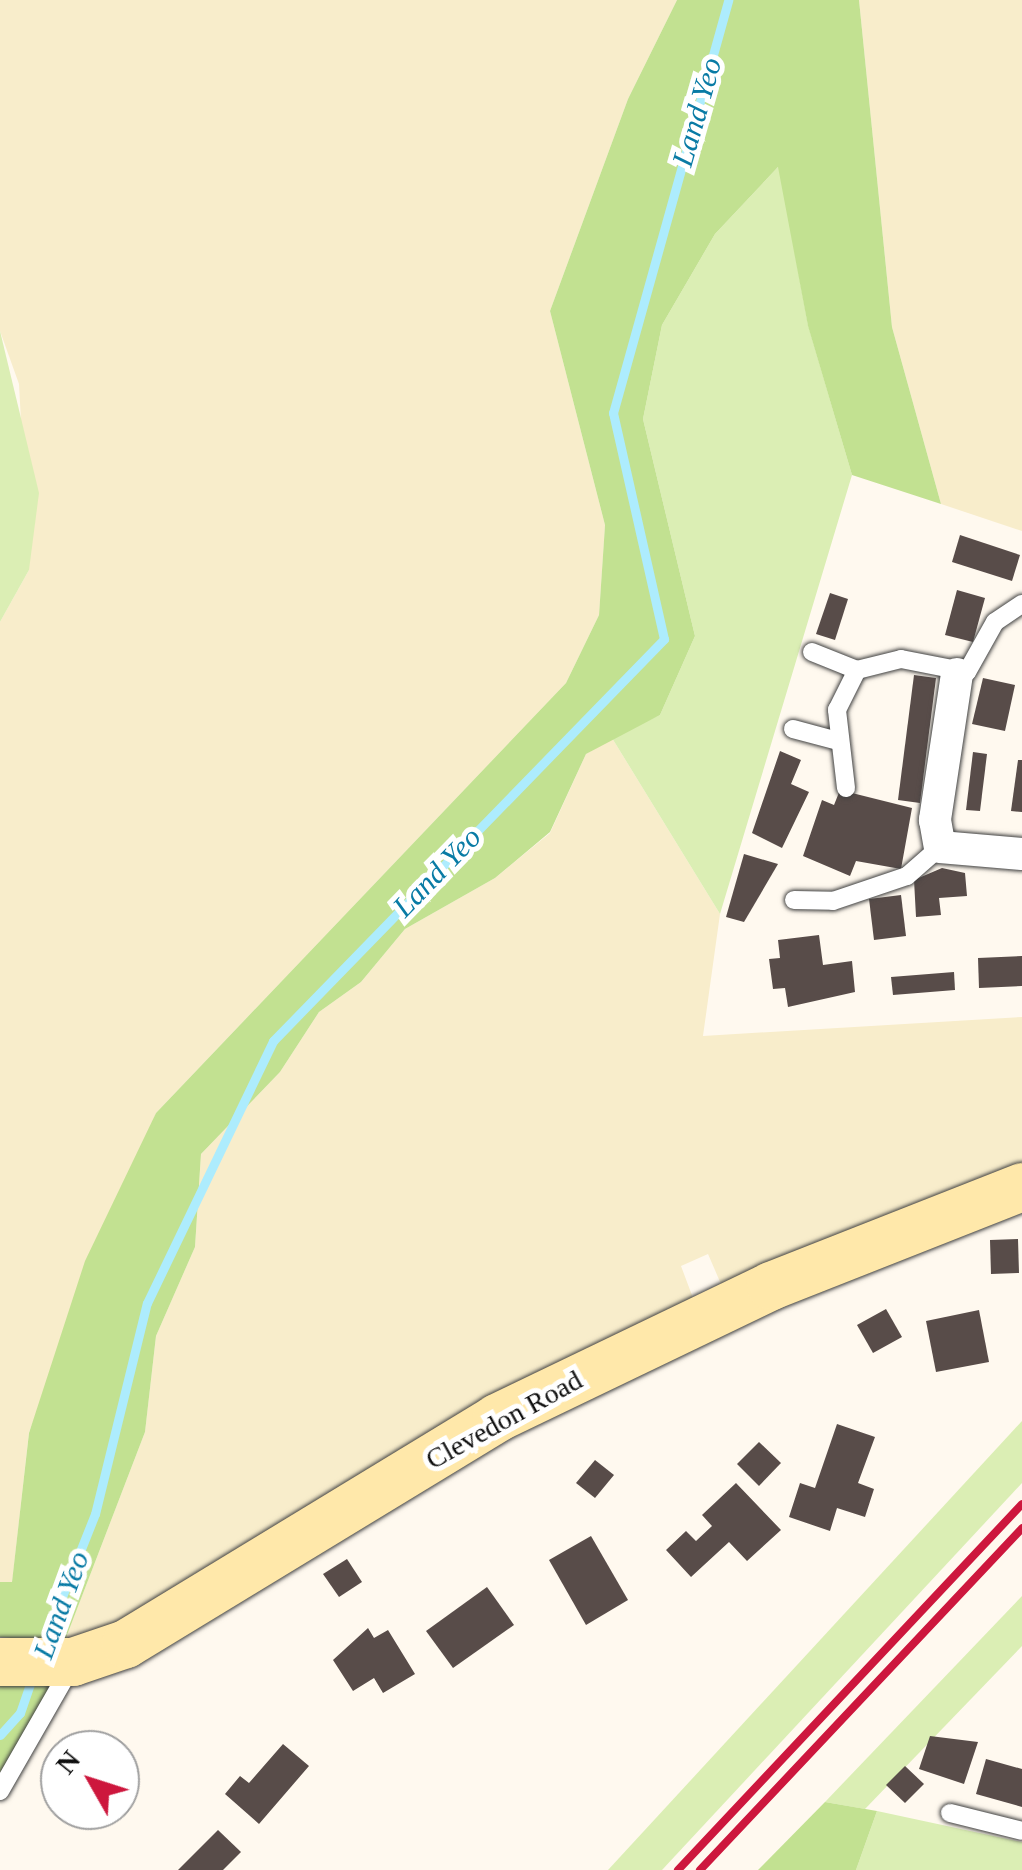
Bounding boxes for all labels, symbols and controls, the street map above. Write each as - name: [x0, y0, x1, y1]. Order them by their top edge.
- water label: Land Yeo: [664, 53, 730, 171]
- water label: Land Yeo: [385, 819, 489, 925]
- street label: Clevedon Road: [420, 1363, 588, 1477]
- water label: Land Yeo: [25, 1546, 97, 1664]
- north arrow: [40, 1730, 140, 1830]
- text: N: [49, 1744, 86, 1780]

